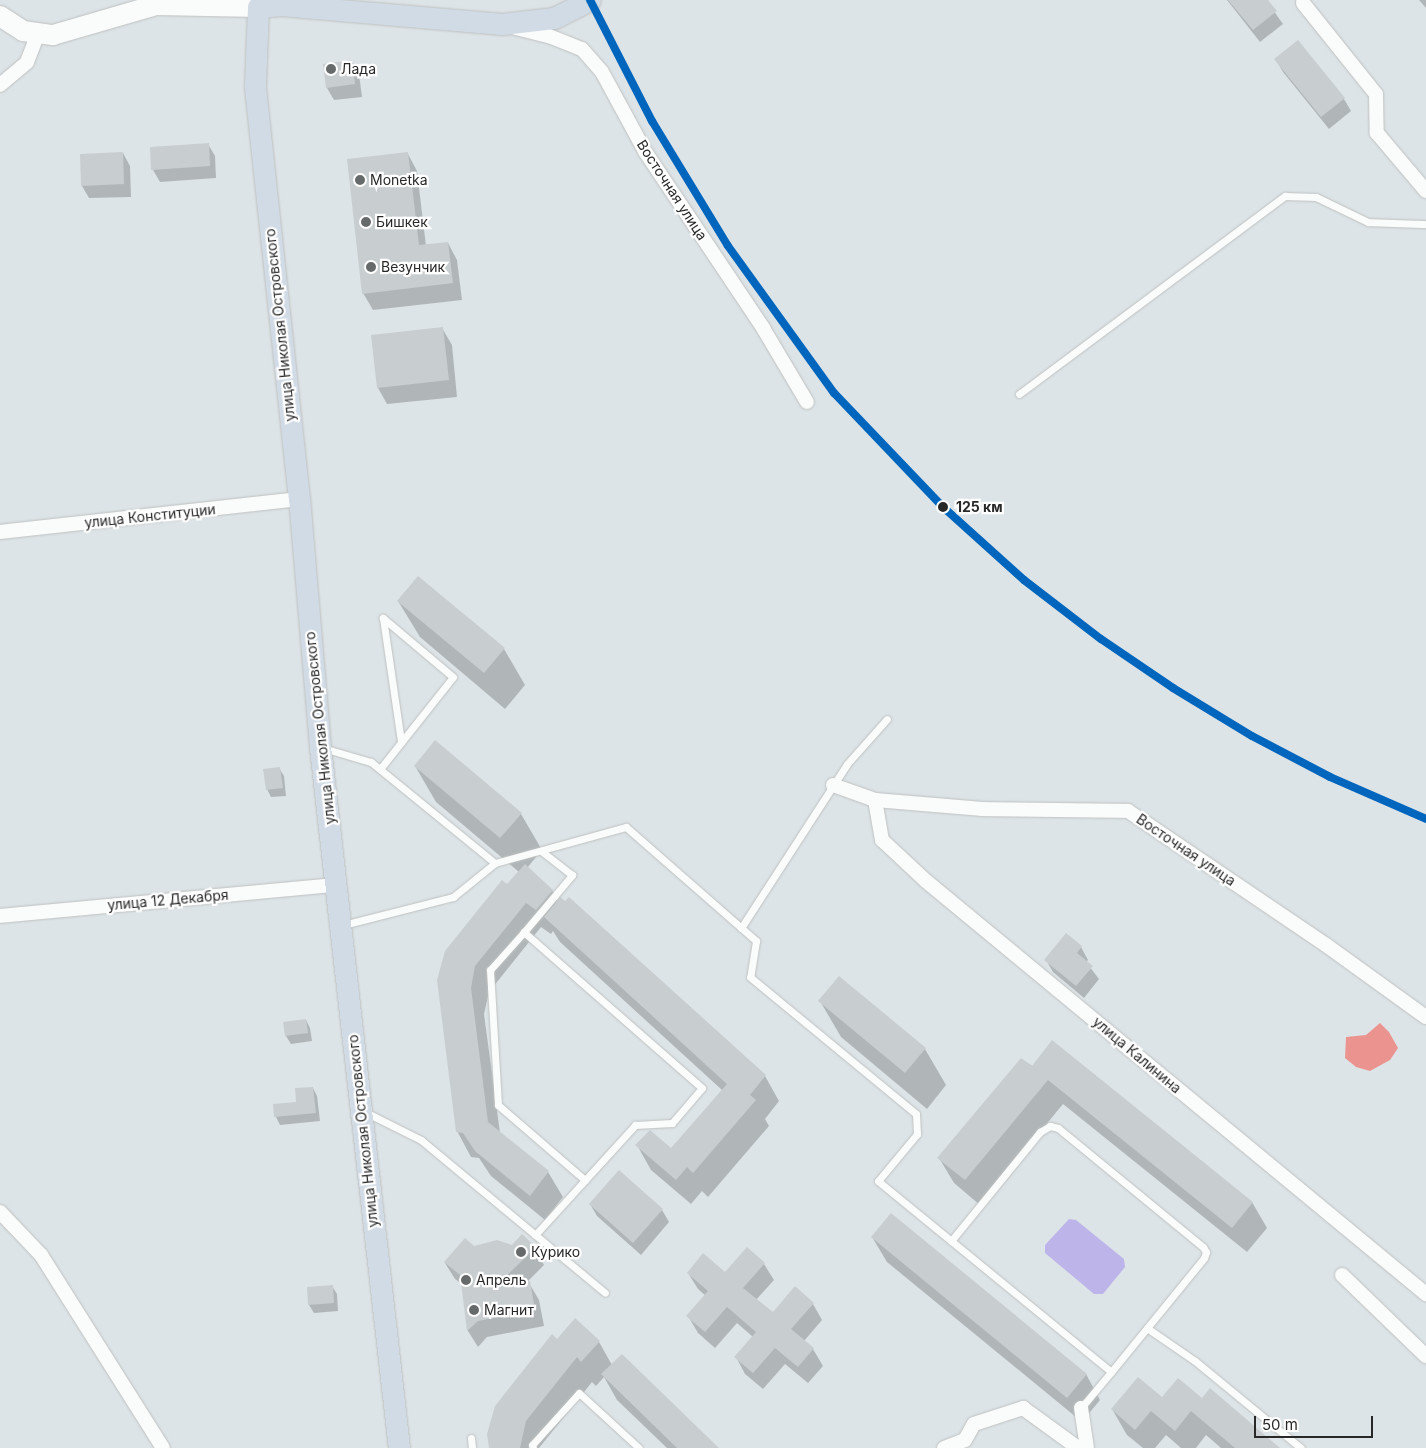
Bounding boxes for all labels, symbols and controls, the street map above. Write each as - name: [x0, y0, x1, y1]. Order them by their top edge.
- place label: Лада: [341, 61, 376, 77]
- marker: Лада: [325, 63, 337, 75]
- street label: Восточная улица: [633, 137, 711, 243]
- place label: Monetka: [370, 172, 428, 188]
- marker: Monetka: [354, 174, 366, 186]
- place label: Бишкек: [376, 214, 428, 230]
- marker: Бишкек: [360, 216, 372, 228]
- street label: улица Николая Островского: [262, 228, 298, 422]
- place label: Везунчик: [381, 259, 445, 275]
- marker: Везунчик: [365, 261, 377, 273]
- marker: 125 км: [934, 498, 952, 516]
- place label: 125 км: [956, 499, 1003, 515]
- street label: улица Конституции: [84, 501, 216, 531]
- street label: улица Николая Островского: [302, 631, 338, 825]
- street label: Восточная улица: [1133, 811, 1239, 889]
- street label: улица 12 Декабря: [107, 886, 229, 914]
- street label: улица Калинина: [1089, 1013, 1185, 1097]
- street label: улица Николая Островского: [345, 1034, 381, 1228]
- place label: Курико: [531, 1244, 580, 1260]
- marker: Курико: [515, 1246, 527, 1258]
- place label: Апрель: [476, 1272, 526, 1288]
- marker: Апрель: [460, 1274, 472, 1286]
- place label: Магнит: [484, 1302, 534, 1318]
- marker: Магнит: [468, 1304, 480, 1316]
- scale bar: [1256, 1406, 1375, 1438]
- text: 50 m: [1262, 1415, 1298, 1434]

